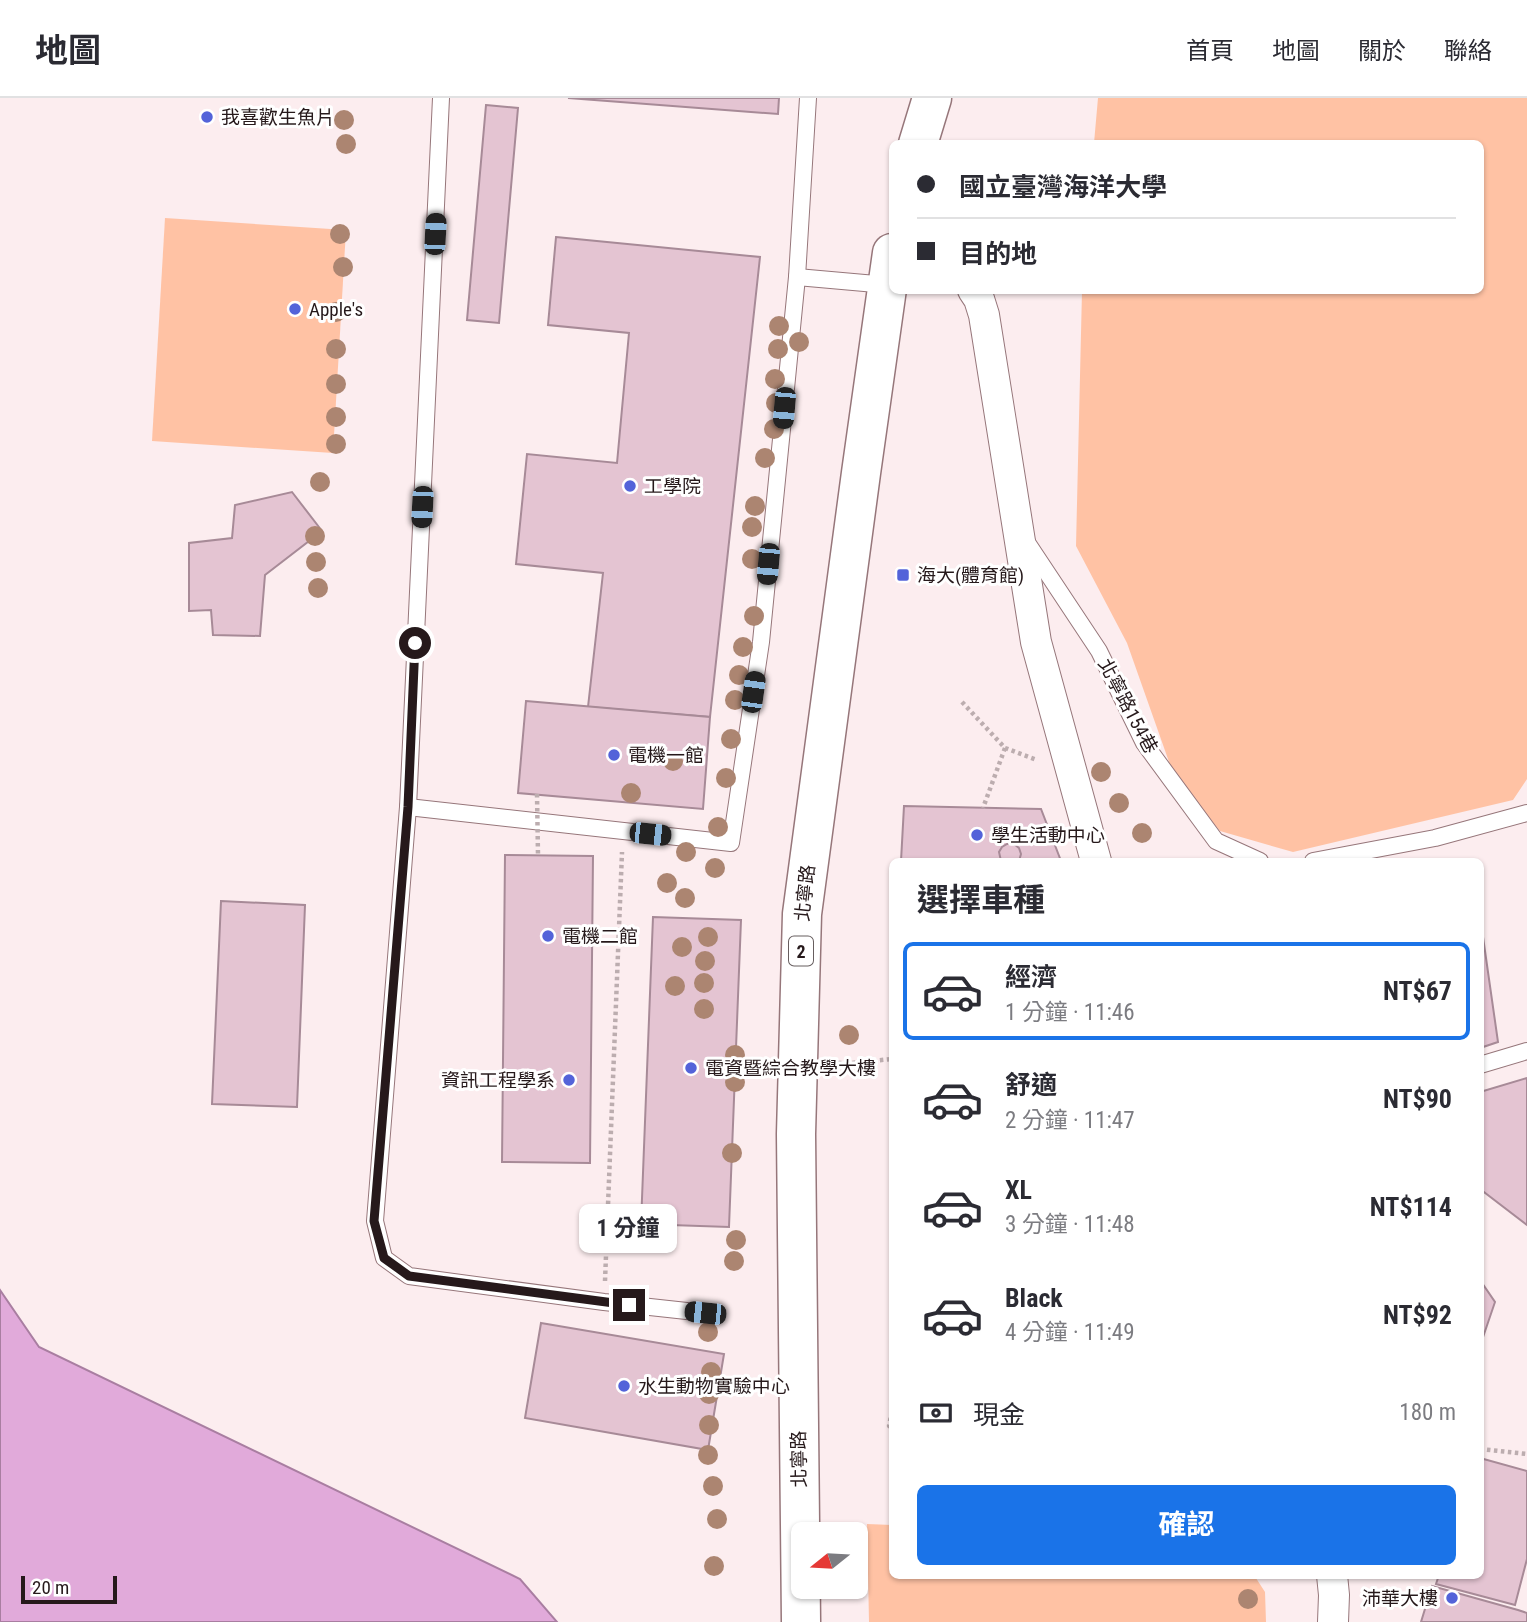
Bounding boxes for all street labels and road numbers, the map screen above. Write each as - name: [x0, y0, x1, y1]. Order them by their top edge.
- street label: 北寧路154巷: [1093, 655, 1163, 757]
- street label: 北寧路: [791, 863, 819, 923]
- road number: 2: [789, 936, 813, 966]
- street label: 北寧路: [787, 1430, 811, 1488]

